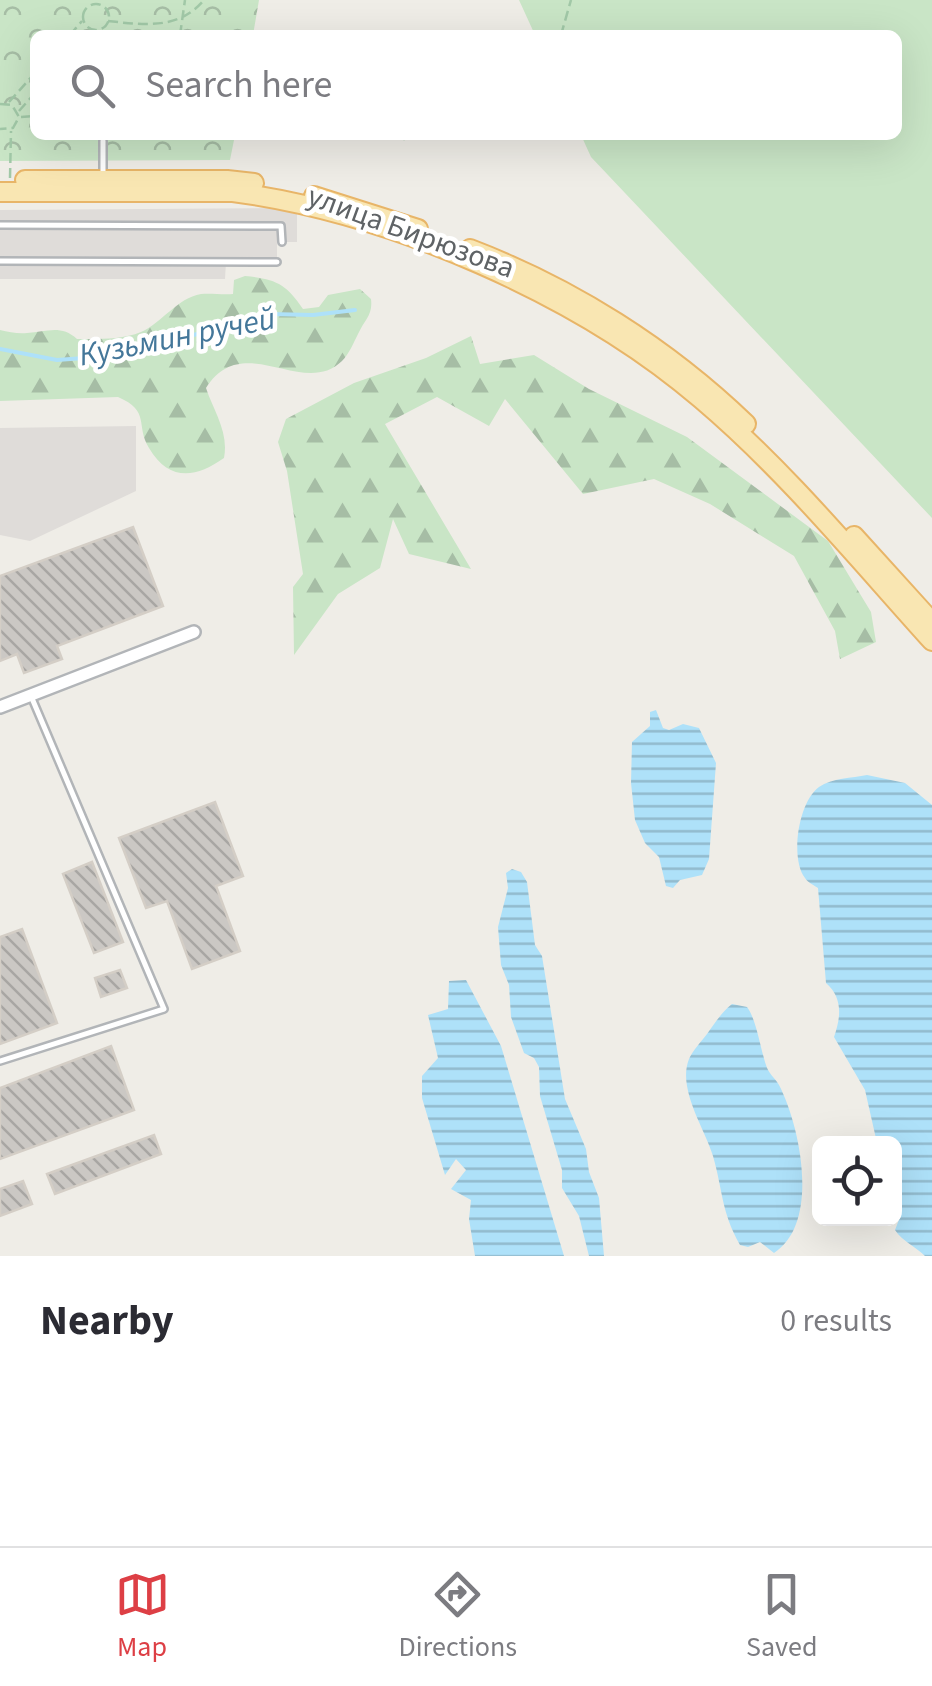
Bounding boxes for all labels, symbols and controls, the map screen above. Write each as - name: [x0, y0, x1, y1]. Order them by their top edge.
- search box: [30, 30, 902, 140]
- icon: search: [65, 58, 120, 113]
- text: Search here: [145, 58, 332, 112]
- street label: улица Бирюзова: [301, 175, 521, 289]
- water label: Кузьмин ручей: [75, 295, 279, 379]
- map controls: [812, 1136, 902, 1226]
- button: locate: [812, 1136, 902, 1226]
- text: Nearby: [40, 1291, 174, 1351]
- text: 0 results: [780, 1298, 892, 1344]
- tab: Map: [115, 1567, 170, 1667]
- tab: Directions: [399, 1567, 517, 1667]
- tab: Saved: [746, 1567, 817, 1667]

